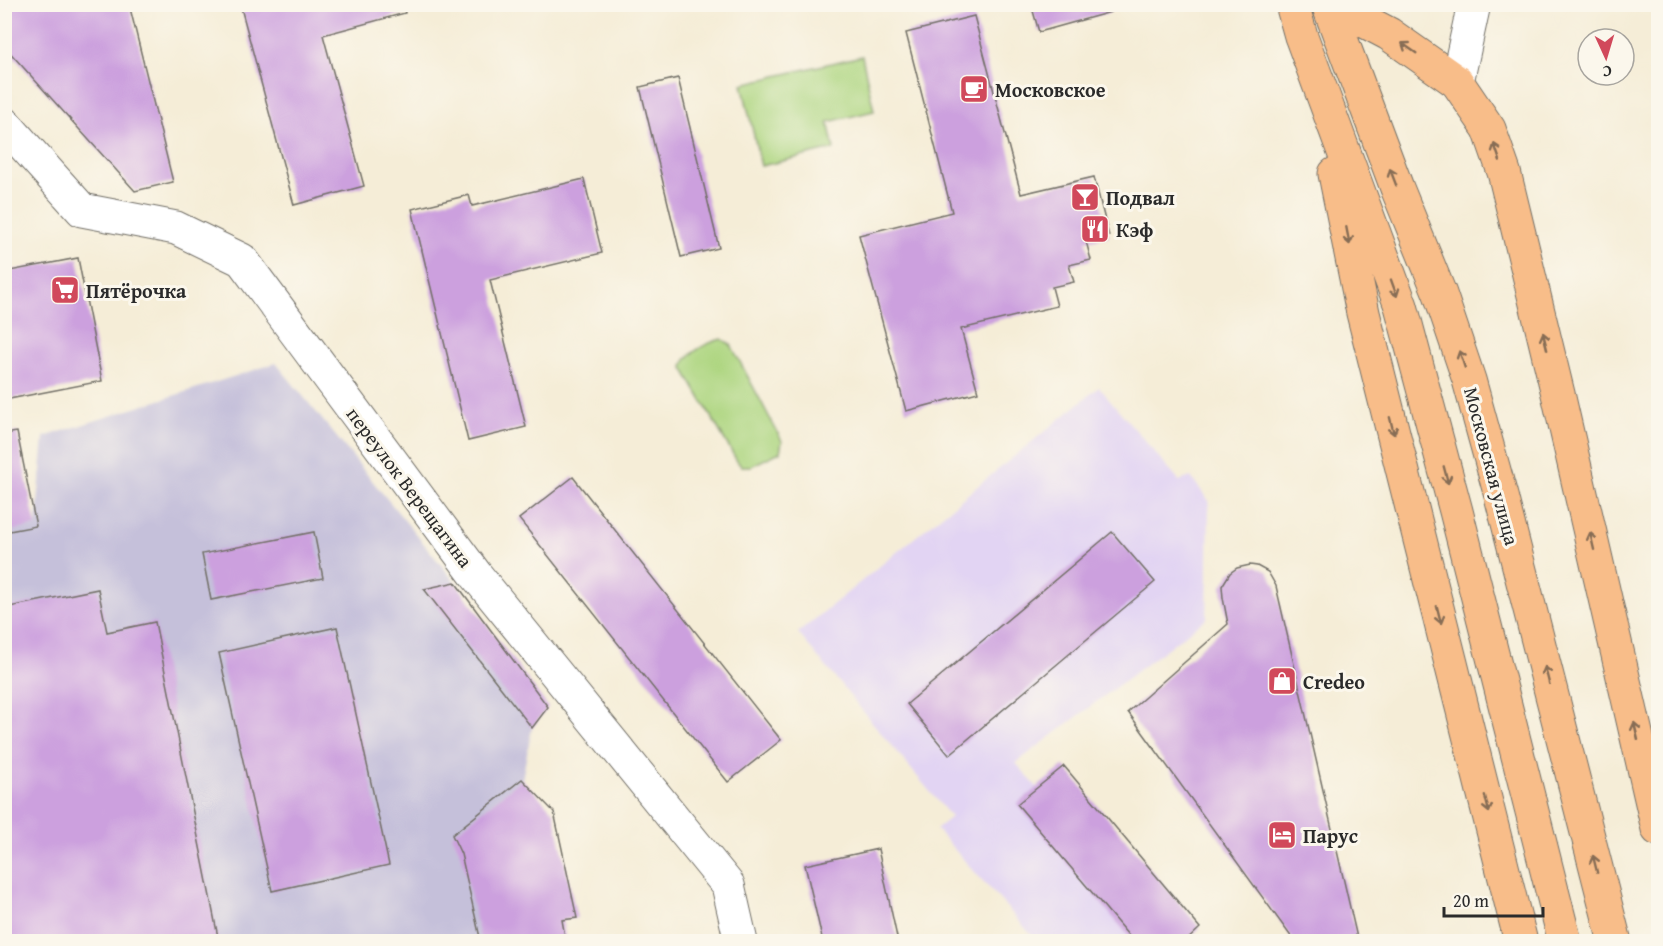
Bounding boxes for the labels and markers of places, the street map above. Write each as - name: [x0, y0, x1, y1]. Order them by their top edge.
- cafe icon: Московское: [958, 73, 990, 105]
- place label: Московское: [995, 75, 1106, 104]
- bar icon: Подвал: [1069, 181, 1101, 213]
- place label: Подвал: [1106, 183, 1175, 212]
- restaurant icon: Кэф: [1079, 213, 1111, 245]
- place label: Кэф: [1116, 215, 1153, 244]
- supermarket icon: Пятёрочка: [49, 274, 81, 306]
- place label: Пятёрочка: [86, 276, 187, 305]
- shop icon: Credeo: [1266, 665, 1298, 697]
- place label: Credeo: [1303, 667, 1365, 696]
- hotel icon: Парус: [1266, 819, 1298, 851]
- place label: Парус: [1303, 821, 1358, 850]

